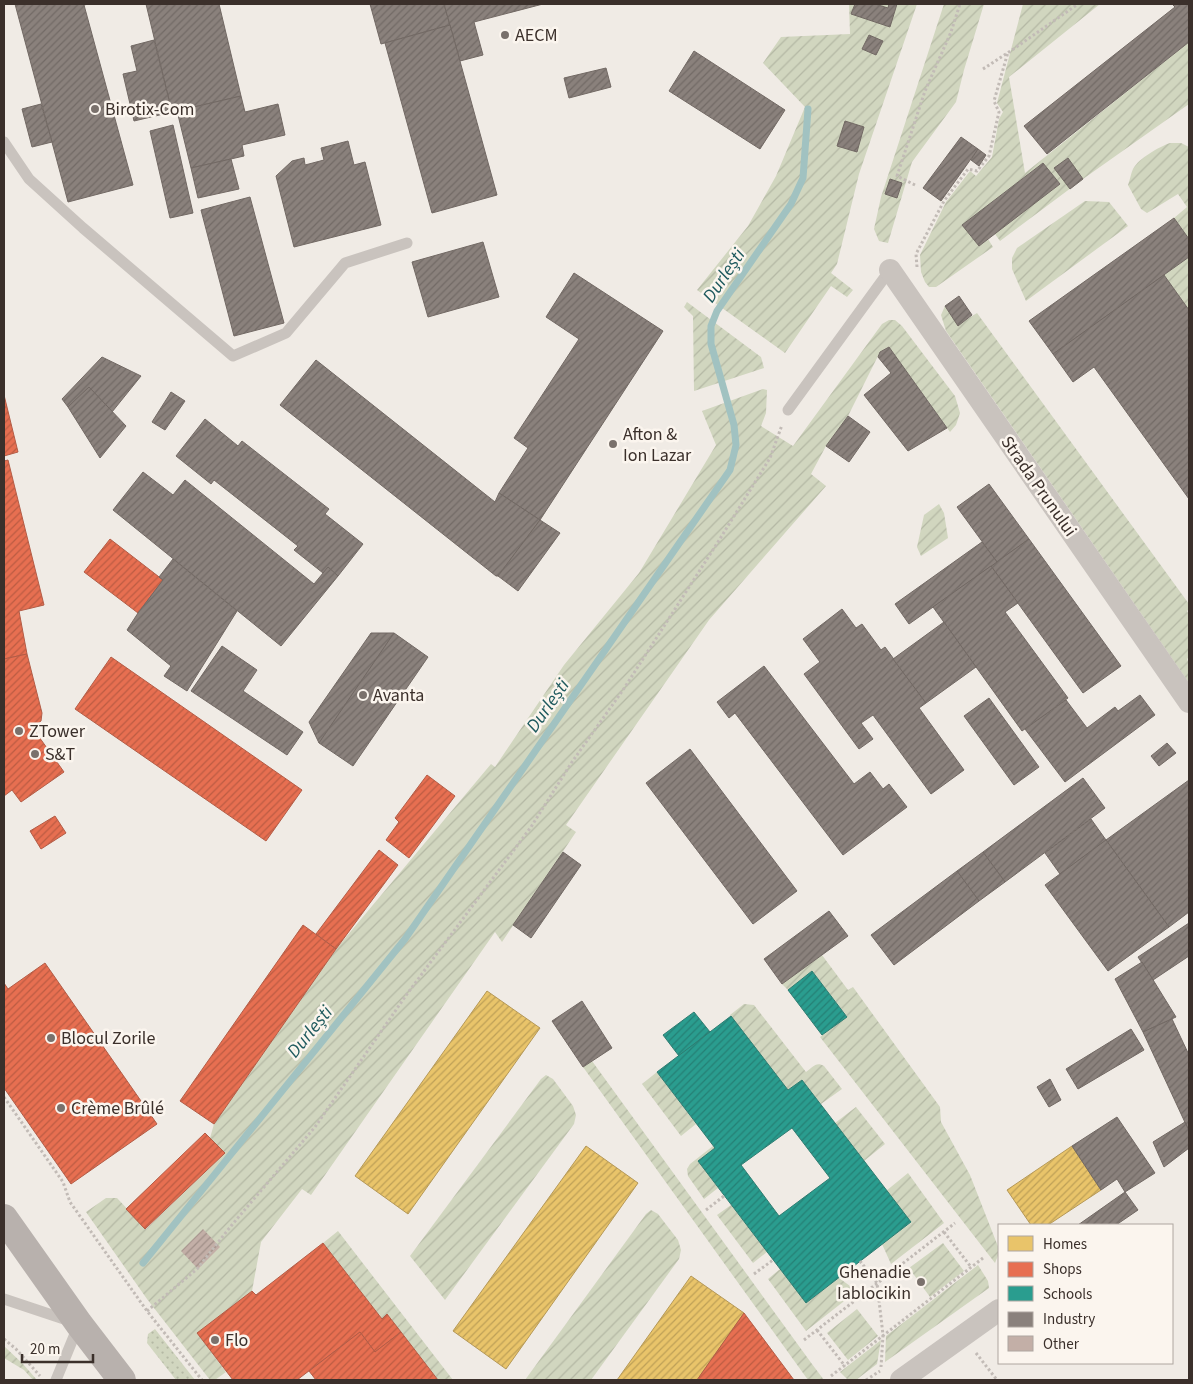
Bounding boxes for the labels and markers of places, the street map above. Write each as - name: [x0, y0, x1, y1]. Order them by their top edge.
- place label: AECM: [515, 23, 558, 48]
- marker: AECM: [499, 29, 511, 41]
- place label: Birotix-Com: [105, 97, 194, 122]
- marker: Birotix-Com: [89, 103, 101, 115]
- place label: Afton & Ion Lazar: [623, 422, 692, 468]
- marker: Afton & Ion Lazar: [607, 438, 619, 450]
- place label: Avanta: [373, 683, 424, 708]
- marker: Avanta: [357, 689, 369, 701]
- place label: ZTower: [29, 719, 86, 744]
- marker: ZTower: [13, 725, 25, 737]
- place label: S&T: [45, 742, 76, 767]
- marker: S&T: [29, 748, 41, 760]
- place label: Blocul Zorile: [61, 1026, 155, 1051]
- marker: Blocul Zorile: [45, 1032, 57, 1044]
- place label: Crème Brûlé: [71, 1096, 164, 1121]
- marker: Crème Brûlé: [55, 1102, 67, 1114]
- place label: Ghenadie Iablocikin: [837, 1260, 911, 1306]
- marker: Ghenadie Iablocikin: [915, 1276, 927, 1288]
- place label: Flo: [225, 1328, 248, 1353]
- marker: Flo: [209, 1334, 221, 1346]

